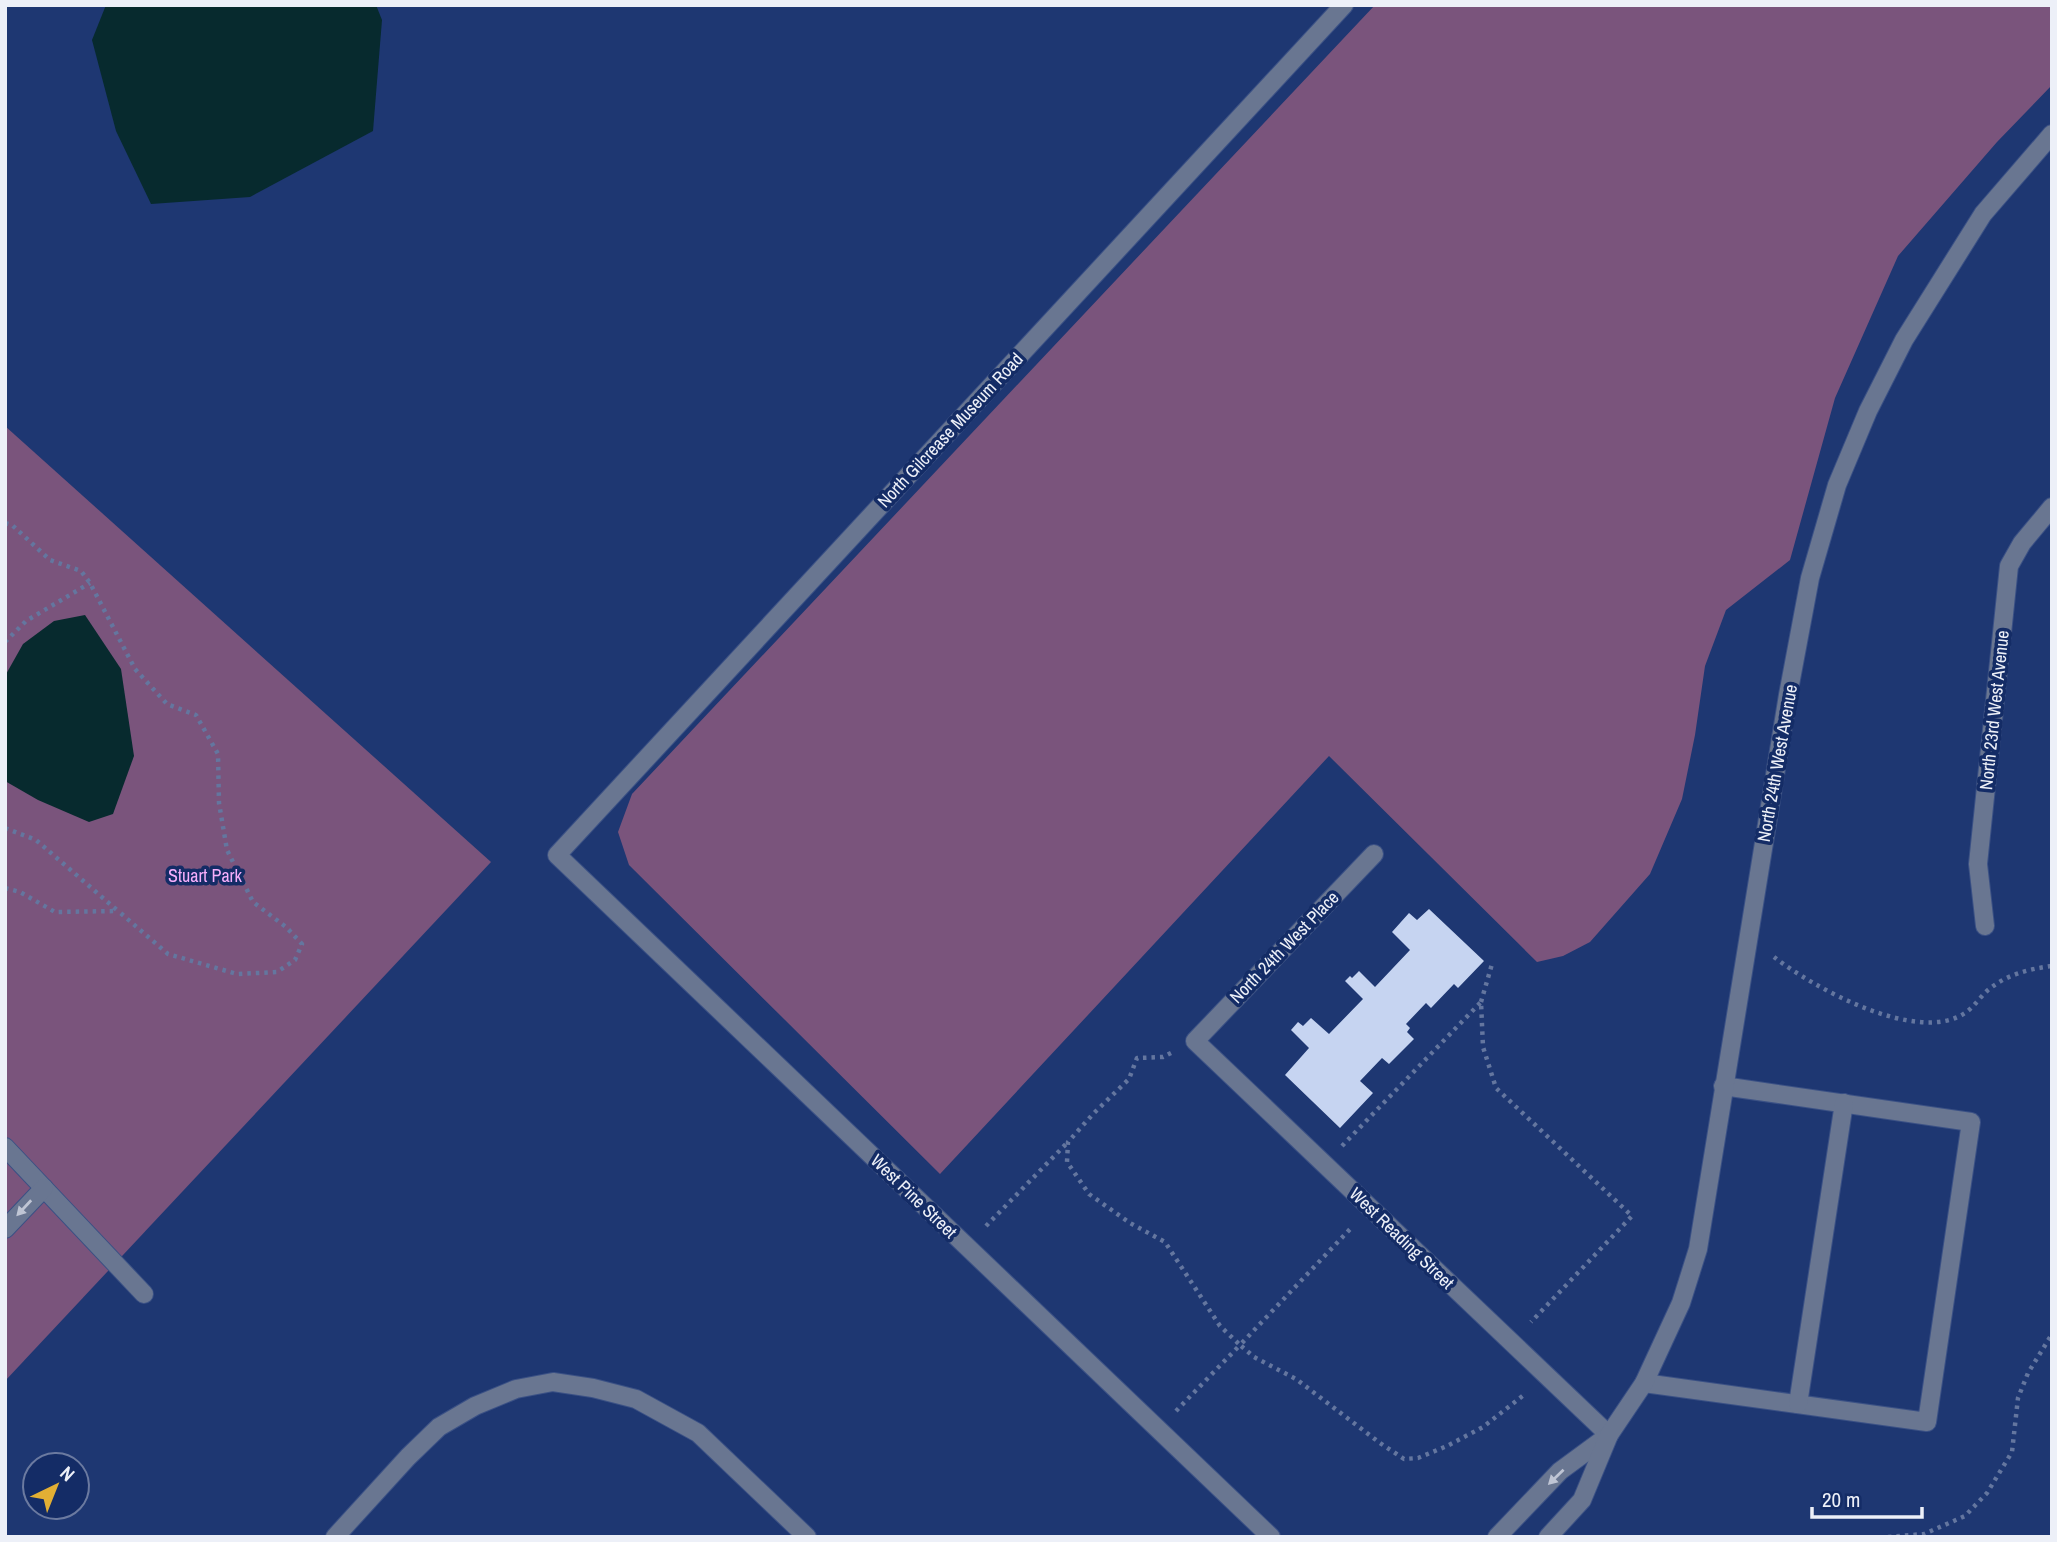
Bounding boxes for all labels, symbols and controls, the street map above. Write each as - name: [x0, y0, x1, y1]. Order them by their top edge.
- street label: North Gilcrease Museum Road: [871, 347, 1029, 513]
- street label: North 23rd West Avenue: [1973, 629, 2015, 791]
- street label: North 24th West Avenue: [1751, 682, 1803, 844]
- park label: Stuart Park: [168, 863, 243, 888]
- street label: North 24th West Place: [1224, 885, 1344, 1009]
- street label: West Pine Street: [865, 1148, 963, 1244]
- street label: West Reading Street: [1344, 1182, 1460, 1294]
- one-way arrow: [17, 1199, 33, 1216]
- north arrow: [21, 1451, 91, 1521]
- text: N: [55, 1460, 81, 1487]
- one-way arrow: [1547, 1468, 1564, 1485]
- scale bar: [1812, 1476, 1922, 1520]
- text: 20 m: [1822, 1485, 1860, 1514]

